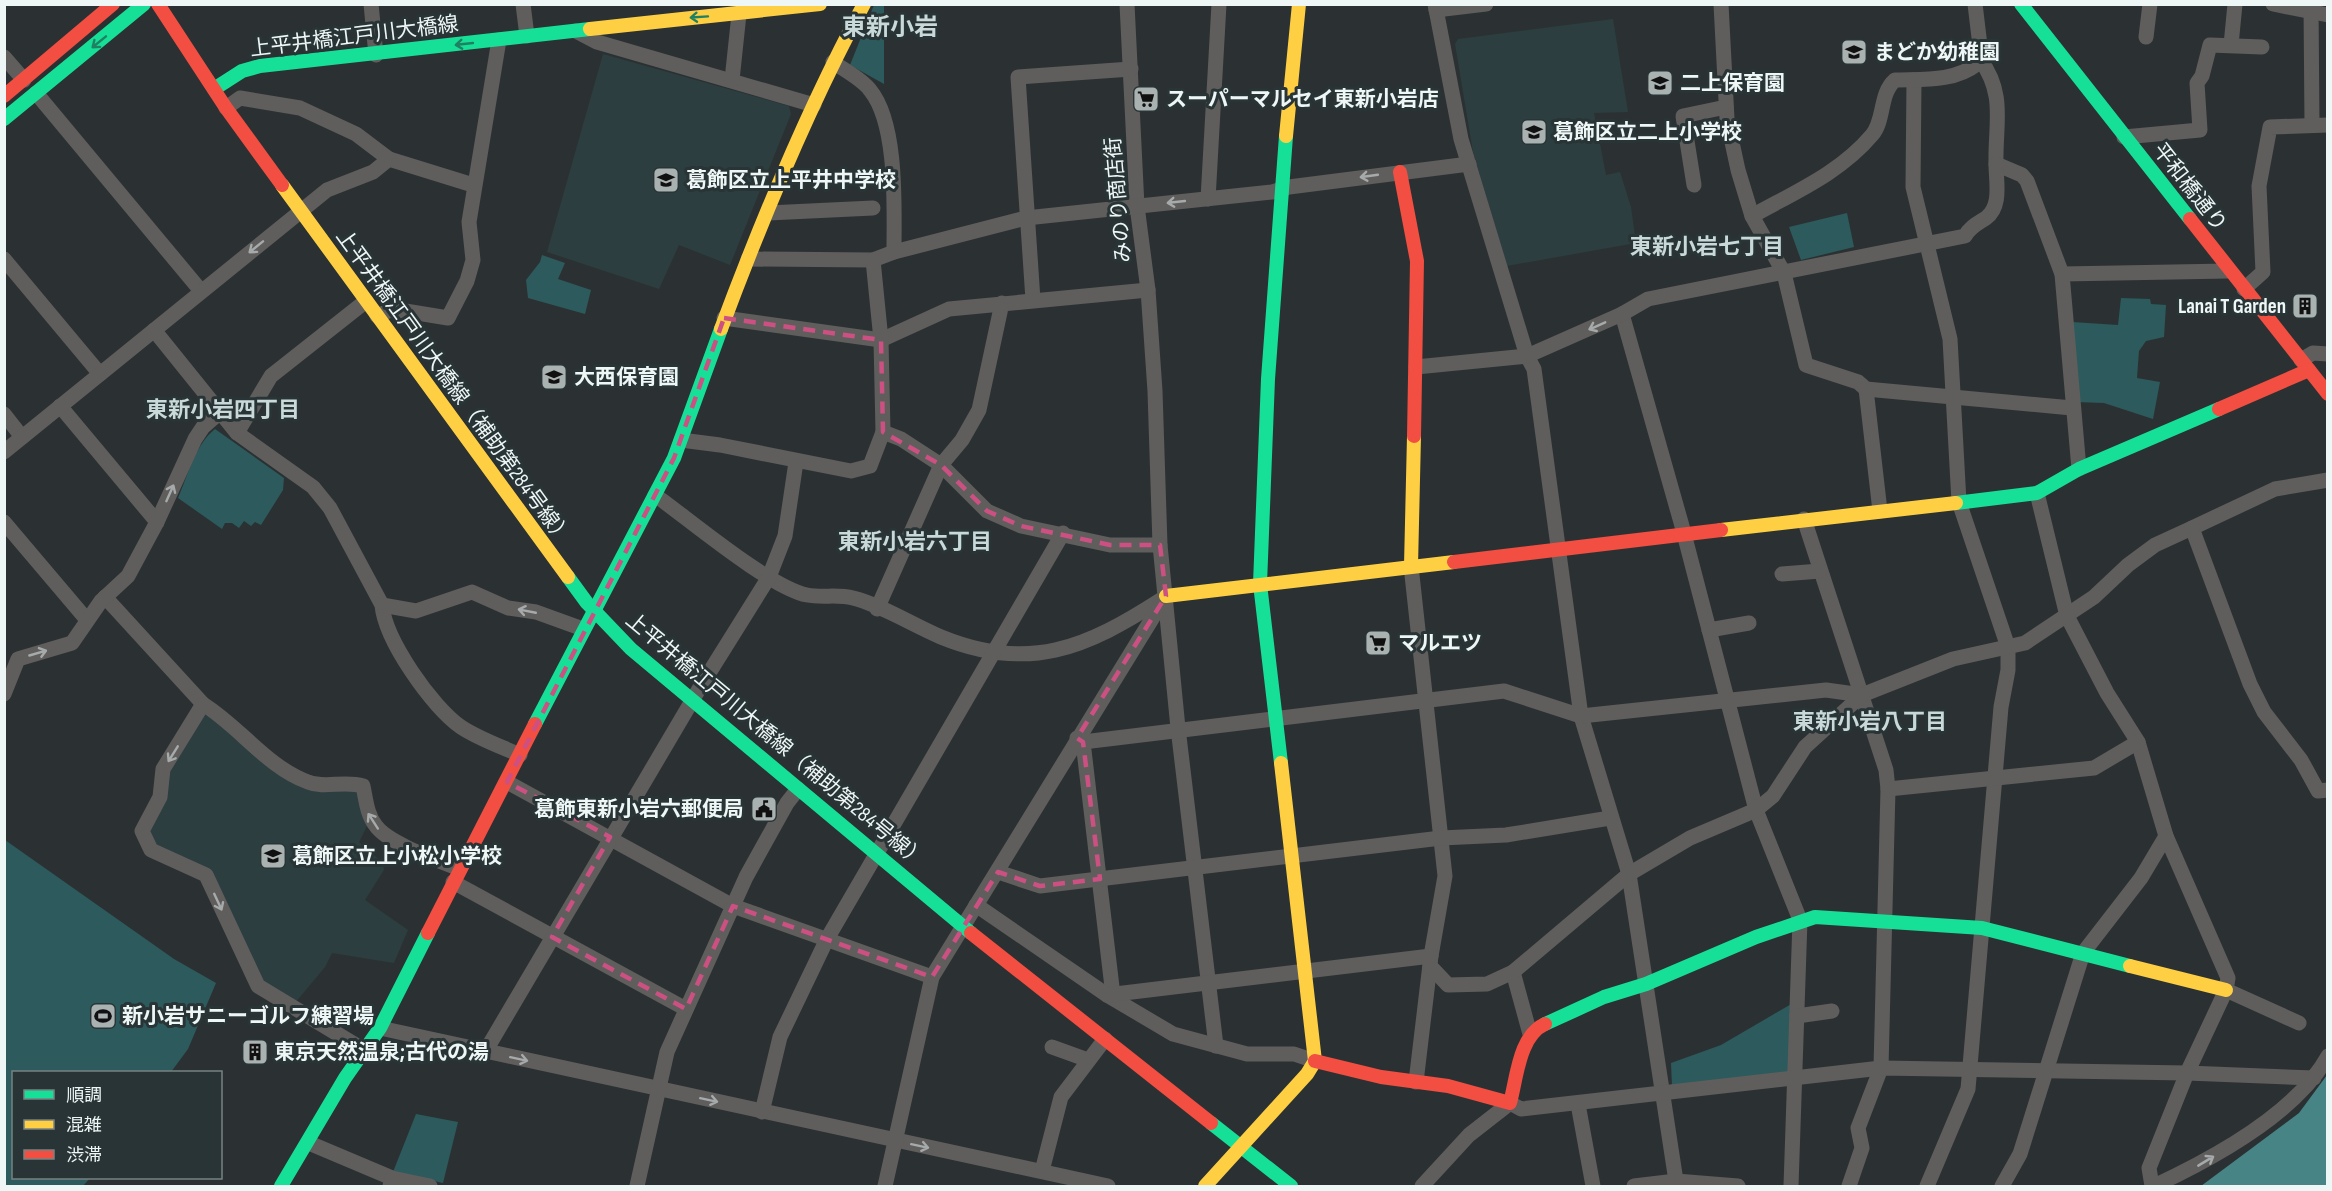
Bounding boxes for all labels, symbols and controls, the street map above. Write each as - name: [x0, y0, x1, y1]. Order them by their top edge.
- street label: 上平井橋江戸川大橋線: [248, 11, 460, 62]
- one-way arrow: [690, 11, 710, 22]
- district label: 東新小岩: [842, 13, 938, 42]
- one-way arrow: [91, 35, 107, 48]
- school or university icon: まどか幼稚園: [1839, 37, 1869, 67]
- one-way arrow: [455, 39, 474, 50]
- place label: まどか幼稚園: [1874, 40, 2000, 65]
- school or university icon: 二上保育園: [1645, 68, 1675, 98]
- place label: 二上保育園: [1680, 71, 1785, 96]
- supermarket icon: スーパーマルセイ東新小岩店: [1131, 84, 1161, 114]
- place label: スーパーマルセイ東新小岩店: [1166, 87, 1439, 112]
- school or university icon: 葛飾区立二上小学校: [1519, 117, 1549, 147]
- place label: 葛飾区立二上小学校: [1553, 120, 1742, 145]
- street label: みのり商店街: [1101, 136, 1136, 264]
- street label: 平和橋通り: [2147, 138, 2232, 236]
- school or university icon: 葛飾区立上平井中学校: [651, 165, 681, 195]
- place label: 葛飾区立上平井中学校: [686, 168, 896, 193]
- one-way arrow: [1360, 171, 1380, 182]
- one-way arrow: [1167, 197, 1187, 208]
- street label: 上平井橋江戸川大橋線（補助第284号線）: [331, 225, 577, 550]
- district label: 東新小岩七丁目: [1630, 234, 1784, 261]
- one-way arrow: [248, 240, 264, 253]
- building icon: Lanai T Garden: [2290, 291, 2320, 321]
- place label: Lanai T Garden: [2178, 294, 2286, 319]
- one-way arrow: [1588, 320, 1606, 332]
- school or university icon: 大西保育園: [539, 362, 569, 392]
- place label: 大西保育園: [574, 365, 679, 390]
- district label: 東新小岩四丁目: [146, 397, 300, 424]
- one-way arrow: [165, 485, 176, 503]
- district label: 東新小岩六丁目: [838, 529, 992, 556]
- one-way arrow: [518, 605, 538, 616]
- street label: 上平井橋江戸川大橋線（補助第284号線）: [621, 607, 931, 873]
- supermarket icon: マルエツ: [1363, 628, 1393, 658]
- place label: マルエツ: [1398, 631, 1482, 656]
- one-way arrow: [28, 647, 47, 658]
- district label: 東新小岩八丁目: [1793, 709, 1947, 736]
- one-way arrow: [166, 745, 178, 762]
- public building icon: 葛飾東新小岩六郵便局: [749, 794, 779, 824]
- place label: 葛飾東新小岩六郵便局: [534, 797, 744, 822]
- one-way arrow: [367, 813, 379, 830]
- school or university icon: 葛飾区立上小松小学校: [258, 841, 288, 871]
- place label: 葛飾区立上小松小学校: [292, 844, 502, 869]
- one-way arrow: [213, 892, 225, 910]
- sports icon: 新小岩サニーゴルフ練習場: [88, 1001, 118, 1031]
- place label: 新小岩サニーゴルフ練習場: [122, 1004, 374, 1029]
- building icon: 東京天然温泉;古代の湯: [240, 1037, 270, 1067]
- place label: 東京天然温泉;古代の湯: [274, 1040, 489, 1065]
- one-way arrow: [508, 1054, 528, 1065]
- legend: [12, 1071, 222, 1179]
- text: 順調: [66, 1085, 102, 1106]
- one-way arrow: [700, 1095, 719, 1107]
- text: 混雑: [66, 1115, 102, 1136]
- one-way arrow: [910, 1141, 930, 1152]
- text: 渋滞: [66, 1145, 102, 1166]
- one-way arrow: [2197, 1154, 2214, 1166]

